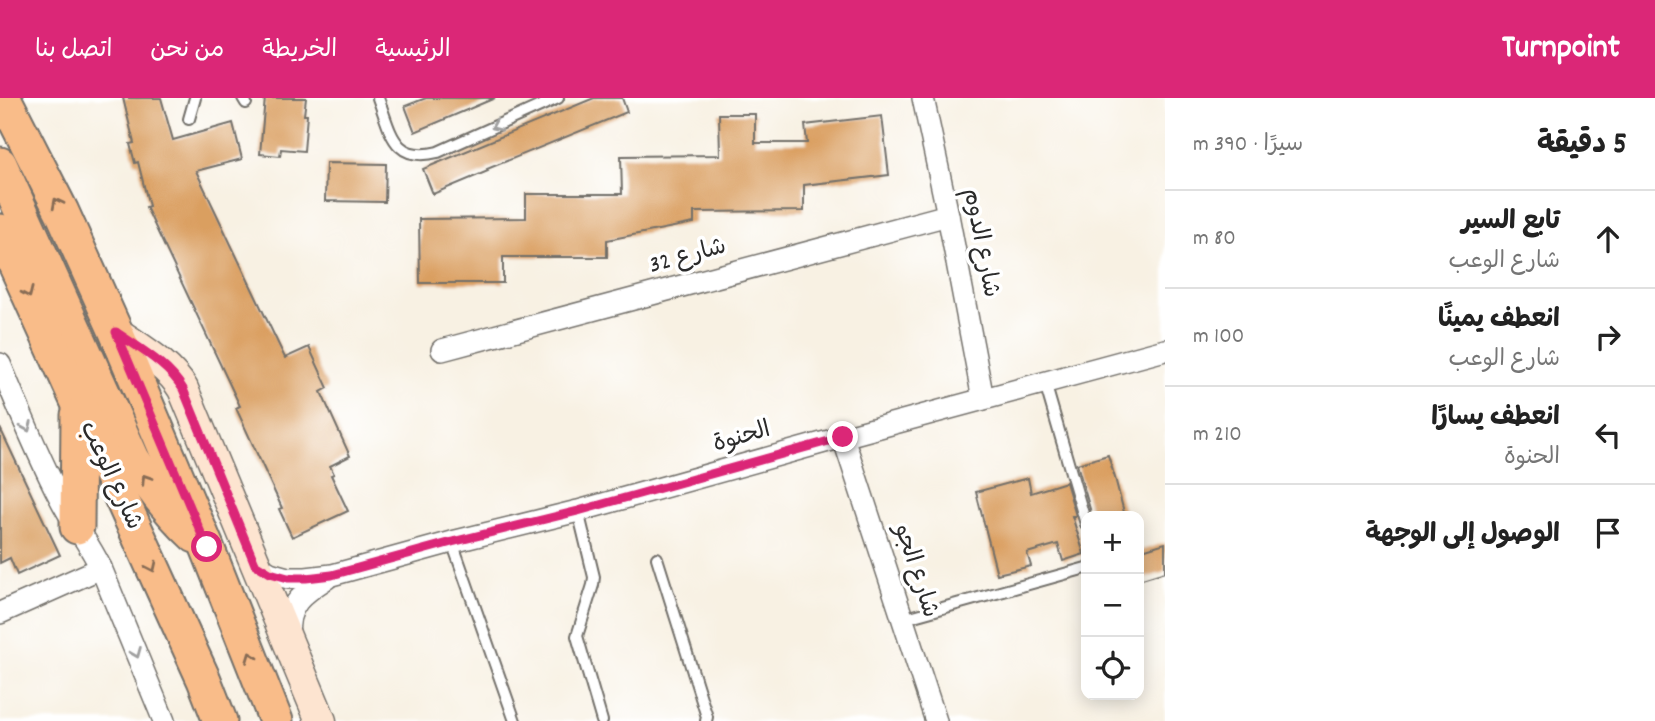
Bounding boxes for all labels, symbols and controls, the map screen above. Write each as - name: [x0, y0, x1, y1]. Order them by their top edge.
- text: Turnpoint: [1502, 26, 1620, 73]
- text: اتصل بنا: [35, 34, 112, 68]
- text: من نحن: [150, 34, 224, 68]
- text: الخريطة: [262, 34, 337, 68]
- text: الرئيسية: [375, 34, 451, 68]
- one-way arrow: [491, 118, 503, 132]
- text: 5 دقيقة: [1537, 125, 1627, 168]
- text: سيرًا · 390 m: [1193, 129, 1303, 162]
- street label: شارع الدوم: [953, 185, 1007, 301]
- one-way arrow: [52, 198, 66, 210]
- text: تابع السير: [1461, 204, 1560, 241]
- icon: ahead: [1589, 220, 1627, 258]
- text: 80 m: [1193, 223, 1236, 256]
- street label: شارع 32: [646, 230, 730, 284]
- text: شارع الوعب: [1448, 246, 1560, 279]
- one-way arrow: [20, 285, 34, 298]
- text: انعطف يمينًا: [1438, 302, 1560, 339]
- icon: right: [1589, 318, 1627, 356]
- text: 100 m: [1193, 321, 1244, 354]
- text: شارع الوعب: [1448, 344, 1560, 377]
- text: انعطف يسارًا: [1431, 400, 1560, 437]
- street label: الحنوة: [709, 414, 775, 462]
- street label: شارع الوعب: [70, 416, 150, 536]
- icon: left: [1589, 416, 1627, 454]
- one-way arrow: [19, 419, 33, 432]
- text: 210 m: [1193, 419, 1242, 452]
- route end: [827, 421, 858, 452]
- text: الحنوة: [1504, 442, 1560, 475]
- one-way arrow: [141, 473, 154, 486]
- map controls: [1081, 511, 1144, 700]
- button: +: [1081, 511, 1144, 574]
- icon: arrive: [1589, 514, 1627, 552]
- text: الوصول إلى الوجهة: [1365, 517, 1560, 554]
- street label: شارع الجو: [884, 519, 946, 622]
- route start: [191, 531, 222, 562]
- one-way arrow: [144, 560, 158, 572]
- button: −: [1081, 574, 1144, 637]
- button: locate: [1081, 637, 1144, 700]
- one-way arrow: [128, 646, 142, 658]
- one-way arrow: [245, 652, 259, 664]

